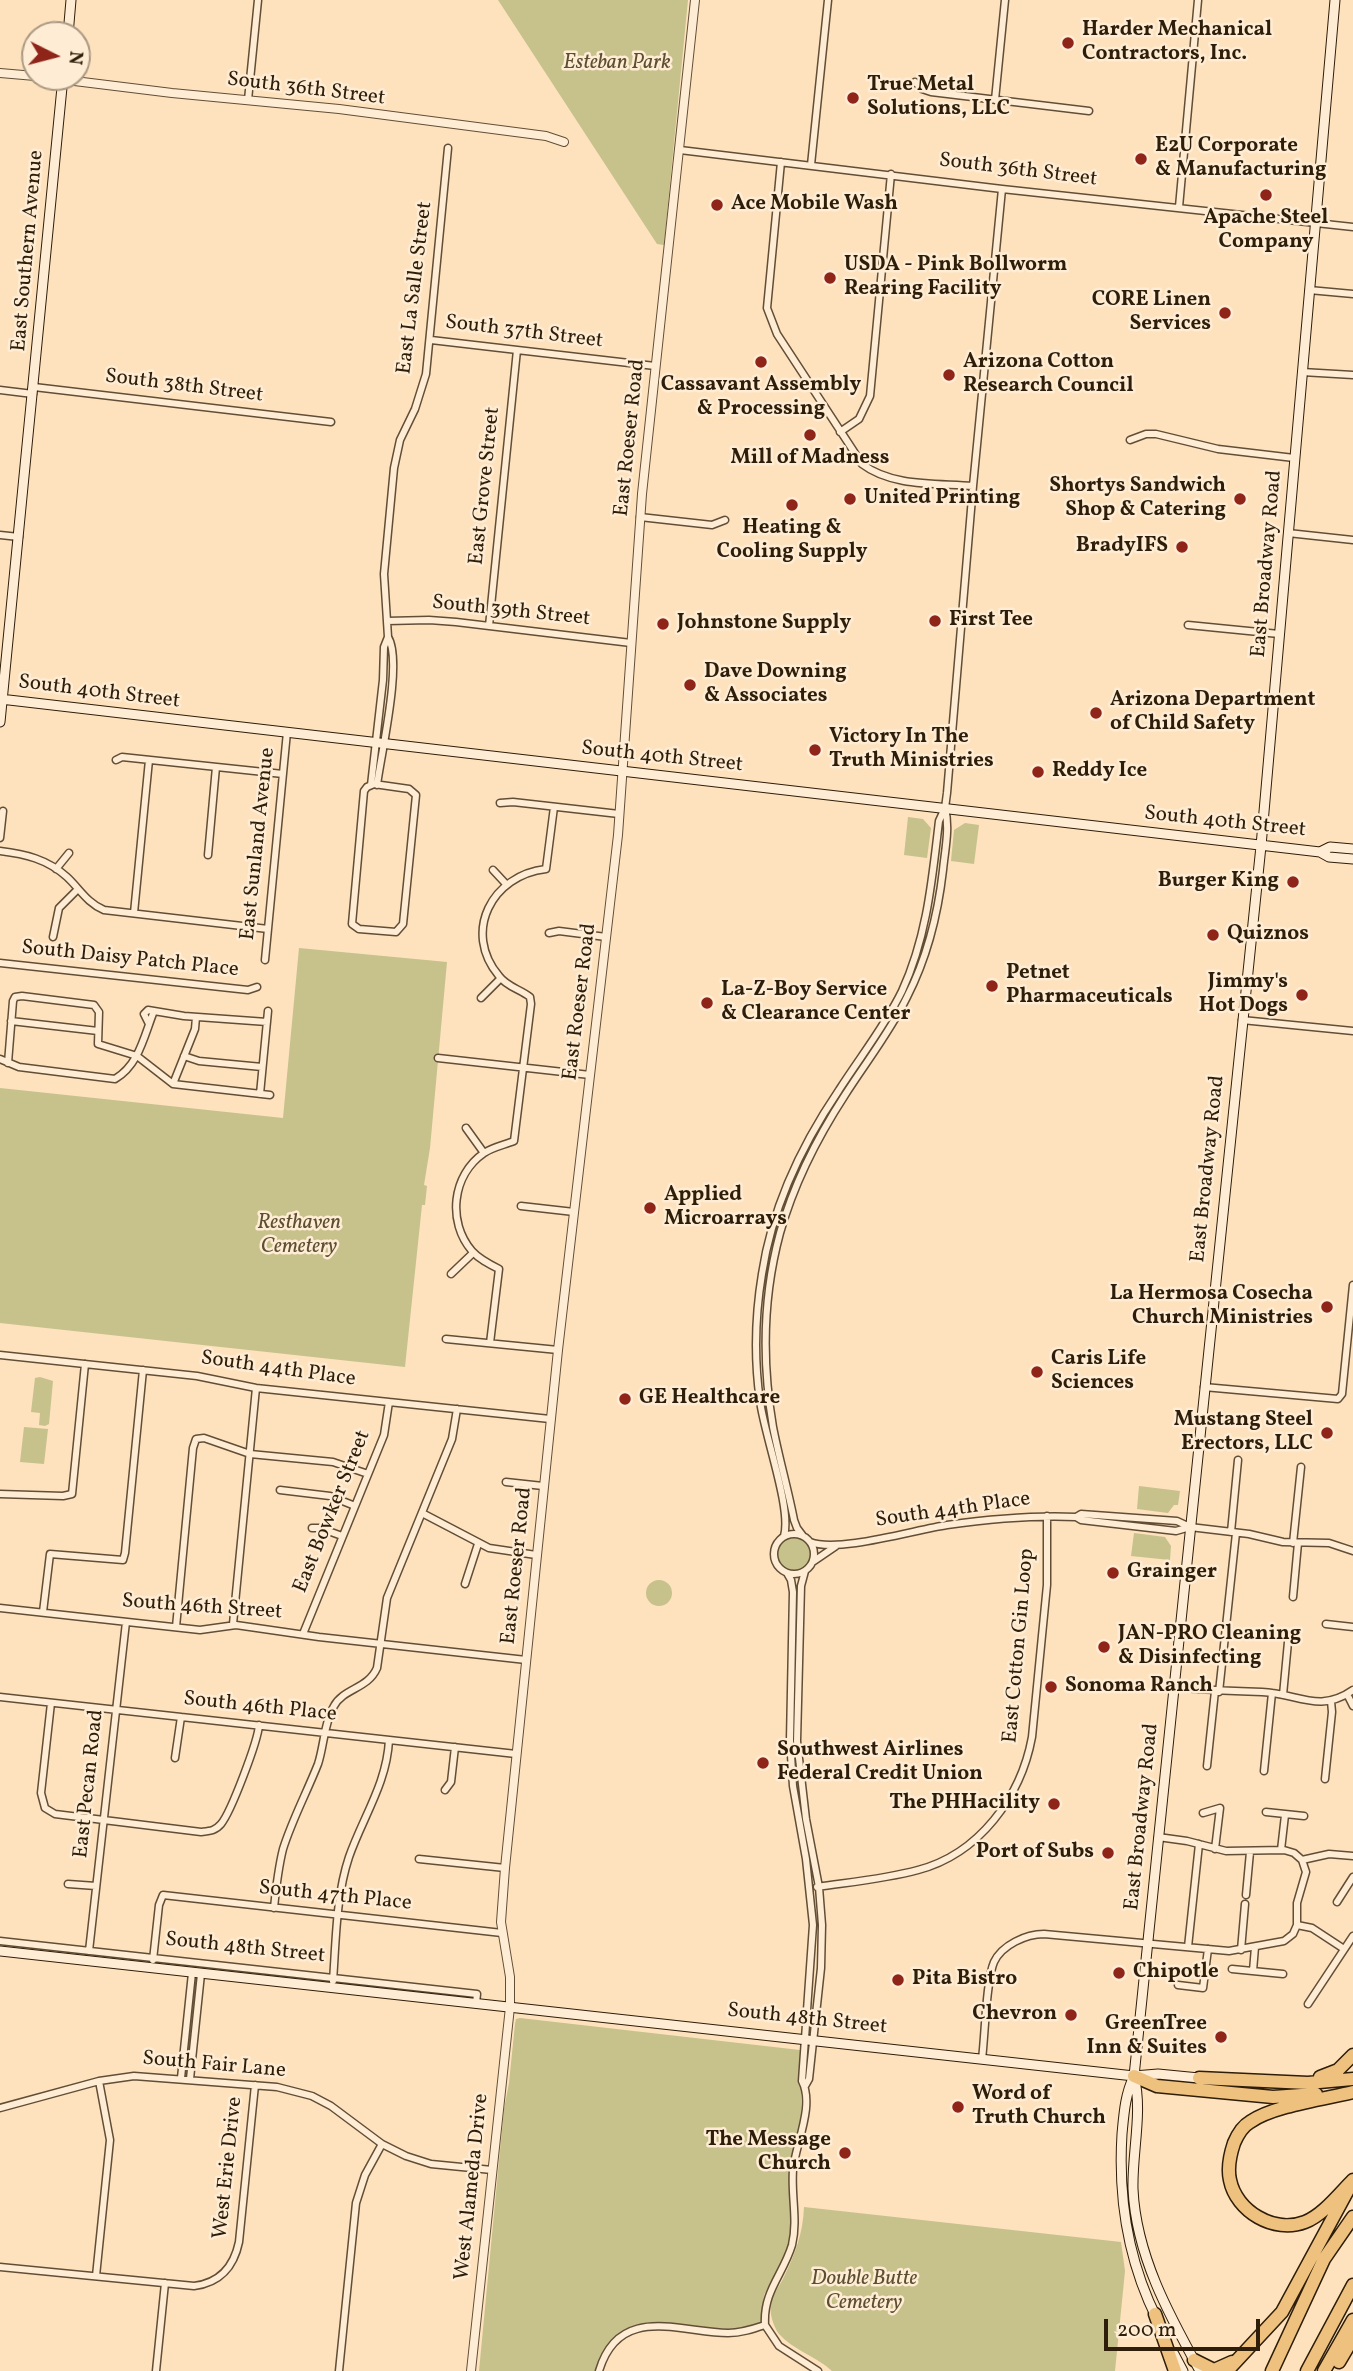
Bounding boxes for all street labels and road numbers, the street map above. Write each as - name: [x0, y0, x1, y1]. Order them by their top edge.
- street label: South 36th Street: [225, 68, 387, 112]
- street label: East Southern Avenue: [8, 149, 50, 353]
- street label: South 36th Street: [937, 149, 1099, 193]
- street label: East La Salle Street: [393, 200, 439, 376]
- street label: South 37th Street: [444, 311, 604, 355]
- street label: East Roeser Road: [610, 358, 652, 518]
- street label: South 38th Street: [103, 365, 265, 409]
- street label: East Grove Street: [465, 406, 507, 566]
- street label: East Broadway Road: [1247, 469, 1289, 659]
- street label: South 39th Street: [431, 591, 591, 633]
- street label: South 40th Street: [17, 671, 181, 715]
- street label: South 40th Street: [580, 737, 744, 779]
- street label: East Sunland Avenue: [236, 746, 282, 942]
- street label: South 40th Street: [1143, 802, 1307, 844]
- street label: East Roeser Road: [559, 922, 603, 1082]
- street label: South Daisy Patch Place: [20, 936, 240, 984]
- street label: East Broadway Road: [1187, 1074, 1231, 1264]
- street label: South 44th Place: [199, 1347, 357, 1393]
- street label: East Bowker Street: [289, 1427, 377, 1597]
- street label: East Roeser Road: [497, 1486, 539, 1646]
- street label: South 44th Place: [874, 1488, 1032, 1534]
- street label: East Cotton Gin Loop: [999, 1548, 1041, 1744]
- street label: South 46th Street: [121, 1590, 283, 1626]
- street label: South 46th Place: [182, 1687, 338, 1729]
- street label: East Pecan Road: [70, 1708, 110, 1860]
- street label: East Broadway Road: [1121, 1722, 1165, 1912]
- street label: South 47th Place: [257, 1876, 413, 1918]
- street label: South 48th Street: [164, 1928, 326, 1970]
- street label: South 48th Street: [726, 1999, 888, 2041]
- street label: South Fair Lane: [141, 2047, 287, 2085]
- street label: West Alameda Drive: [451, 2092, 495, 2282]
- street label: West Erie Drive: [209, 2096, 249, 2240]

